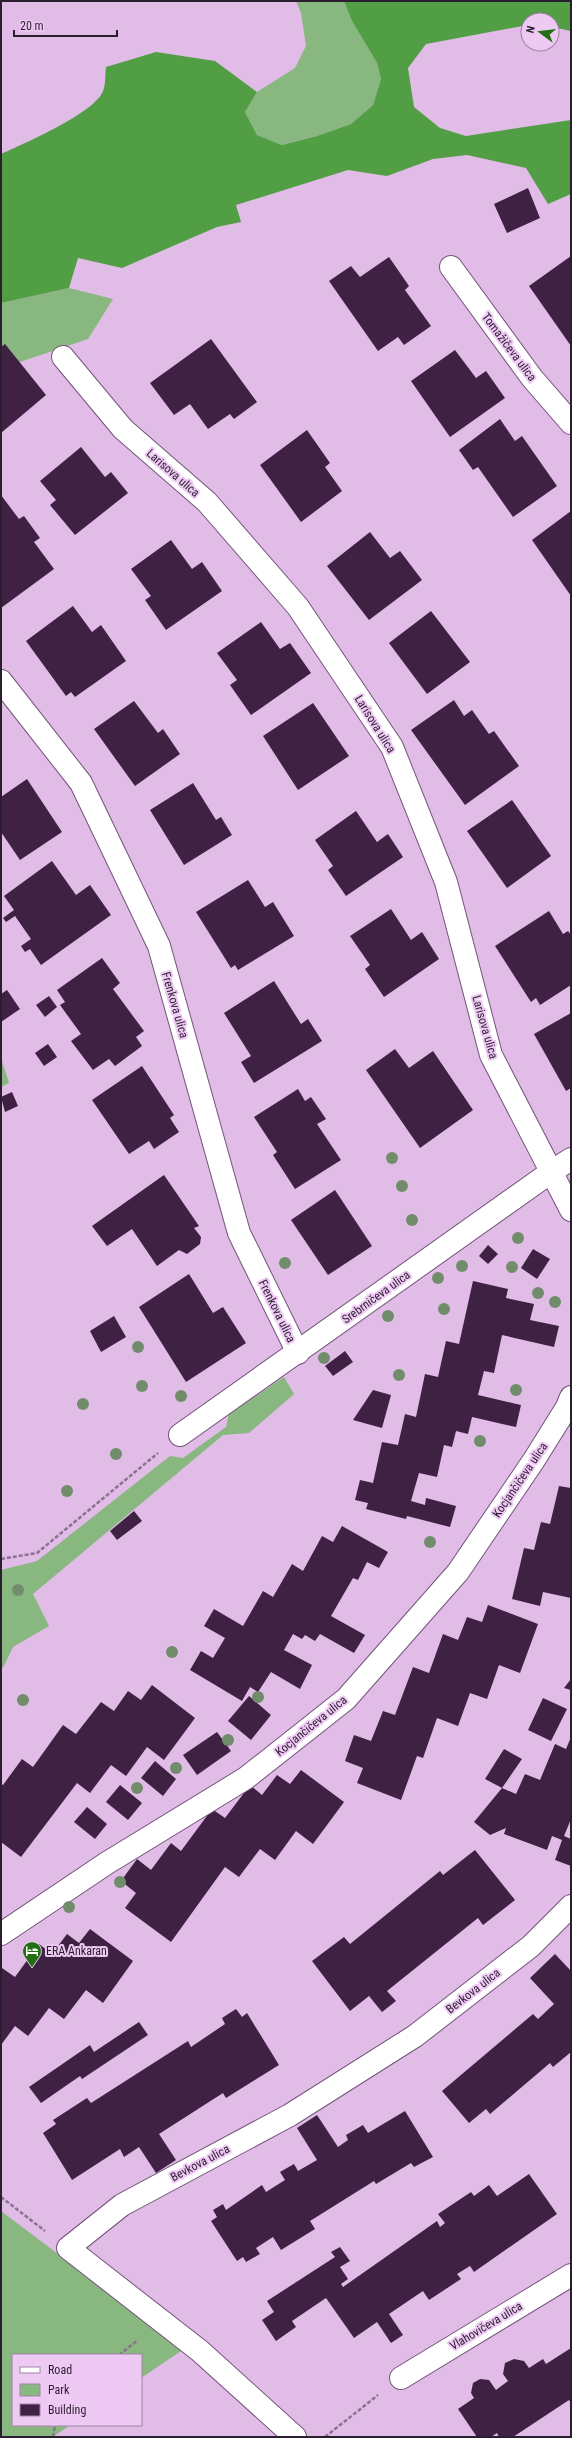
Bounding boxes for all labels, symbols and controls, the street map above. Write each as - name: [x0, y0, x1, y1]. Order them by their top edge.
- scale bar: [14, 12, 117, 38]
- north arrow: [520, 12, 560, 52]
- text: 20 m: [20, 19, 44, 33]
- text: N: [524, 24, 538, 34]
- street label: Tomažičeva ulica: [479, 310, 539, 384]
- street label: Larisova ulica: [144, 446, 202, 500]
- street label: Larisova ulica: [352, 693, 398, 756]
- street label: Frenkova ulica: [159, 970, 191, 1040]
- street label: Larisova ulica: [469, 994, 501, 1061]
- street label: Srebrničeva ulica: [339, 1267, 413, 1326]
- street label: Frenkova ulica: [256, 1277, 298, 1345]
- street label: Kocjančičeva ulica: [490, 1440, 550, 1520]
- street label: Kocjančičeva ulica: [272, 1693, 350, 1759]
- hotel icon: ERA Ankaran: [21, 1940, 43, 1968]
- place label: ERA Ankaran: [46, 1944, 107, 1958]
- street label: Bevkova ulica: [443, 1965, 503, 2016]
- street label: Bevkova ulica: [168, 2142, 232, 2184]
- street label: Vlahovičeva ulica: [447, 2299, 525, 2353]
- legend: [12, 2354, 142, 2426]
- text: Road: [48, 2363, 72, 2377]
- text: Park: [48, 2383, 70, 2397]
- text: Building: [48, 2403, 86, 2417]

